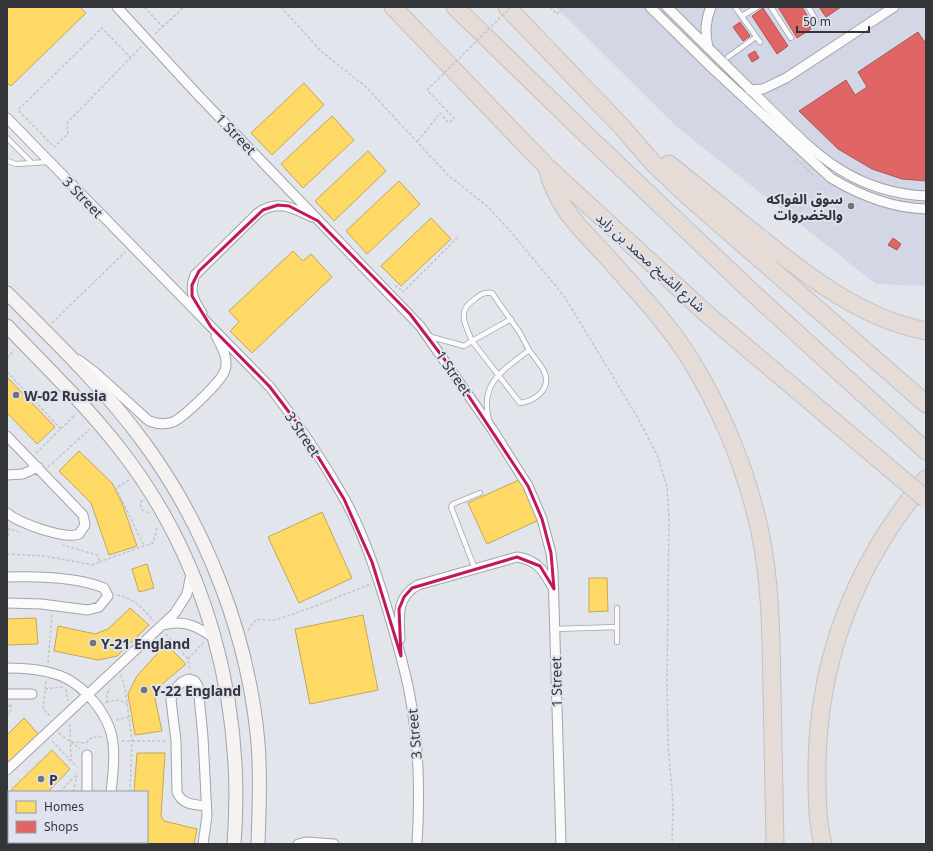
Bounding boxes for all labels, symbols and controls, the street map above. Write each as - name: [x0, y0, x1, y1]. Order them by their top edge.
- scale bar: [797, 8, 869, 34]
- text: 50 m: [803, 13, 831, 30]
- street label: 1 Street: [212, 109, 260, 159]
- street label: 3 Street: [59, 172, 107, 222]
- place label: سوق الفواكه والخضروات: [766, 189, 843, 224]
- marker: سوق الفواكه والخضروات: [846, 201, 856, 211]
- street label: شارع الشيخ محمد بن زايد: [591, 208, 710, 318]
- street label: 1 Street: [432, 347, 476, 399]
- place label: W-02 Russia: [24, 386, 107, 405]
- marker: W-02 Russia: [11, 390, 21, 400]
- street label: 3 Street: [281, 408, 325, 460]
- place label: Y-21 England: [101, 634, 190, 653]
- marker: Y-21 England: [88, 638, 98, 648]
- street label: 1 Street: [546, 656, 566, 708]
- place label: Y-22 England: [152, 681, 241, 700]
- marker: Y-22 England: [139, 685, 149, 695]
- street label: 3 Street: [402, 708, 426, 760]
- place label: P: [49, 770, 58, 789]
- marker: P: [36, 774, 46, 784]
- legend: [8, 791, 148, 843]
- text: Homes: [44, 798, 84, 815]
- text: Shops: [44, 818, 79, 835]

